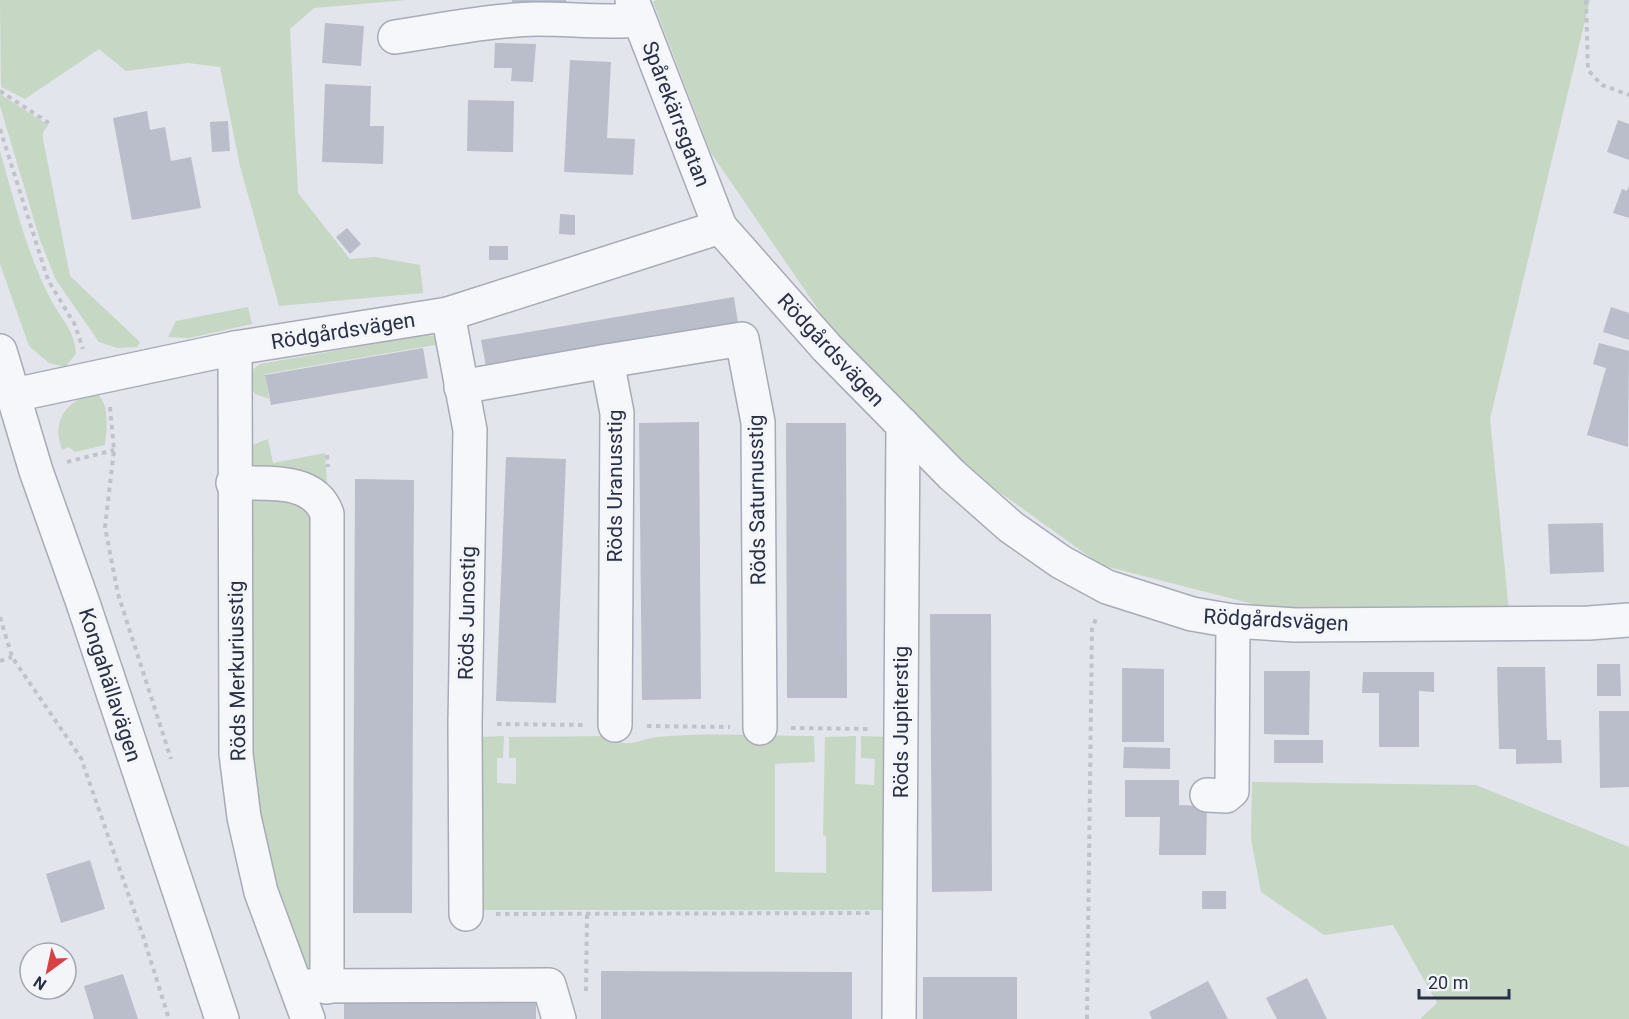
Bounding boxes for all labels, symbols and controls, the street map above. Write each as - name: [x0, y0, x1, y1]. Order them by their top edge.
- street label: Spårekärrsgatan: [637, 38, 715, 190]
- street label: Rödgårdsvägen: [773, 289, 889, 411]
- street label: Rödgårdsvägen: [269, 308, 417, 354]
- street label: Röds Uranusstig: [603, 409, 627, 563]
- street label: Röds Saturnusstig: [744, 414, 770, 586]
- street label: Röds Junostig: [454, 546, 480, 680]
- street label: Röds Merkuriusstig: [223, 580, 251, 762]
- street label: Rödgårdsvägen: [1203, 604, 1349, 636]
- street label: Kongahällavägen: [74, 605, 146, 765]
- street label: Röds Jupiterstig: [889, 646, 913, 798]
- north arrow: [18, 941, 78, 1001]
- scale bar: [1419, 962, 1509, 1000]
- text: N: [30, 972, 50, 994]
- text: 20 m: [1428, 972, 1468, 993]

